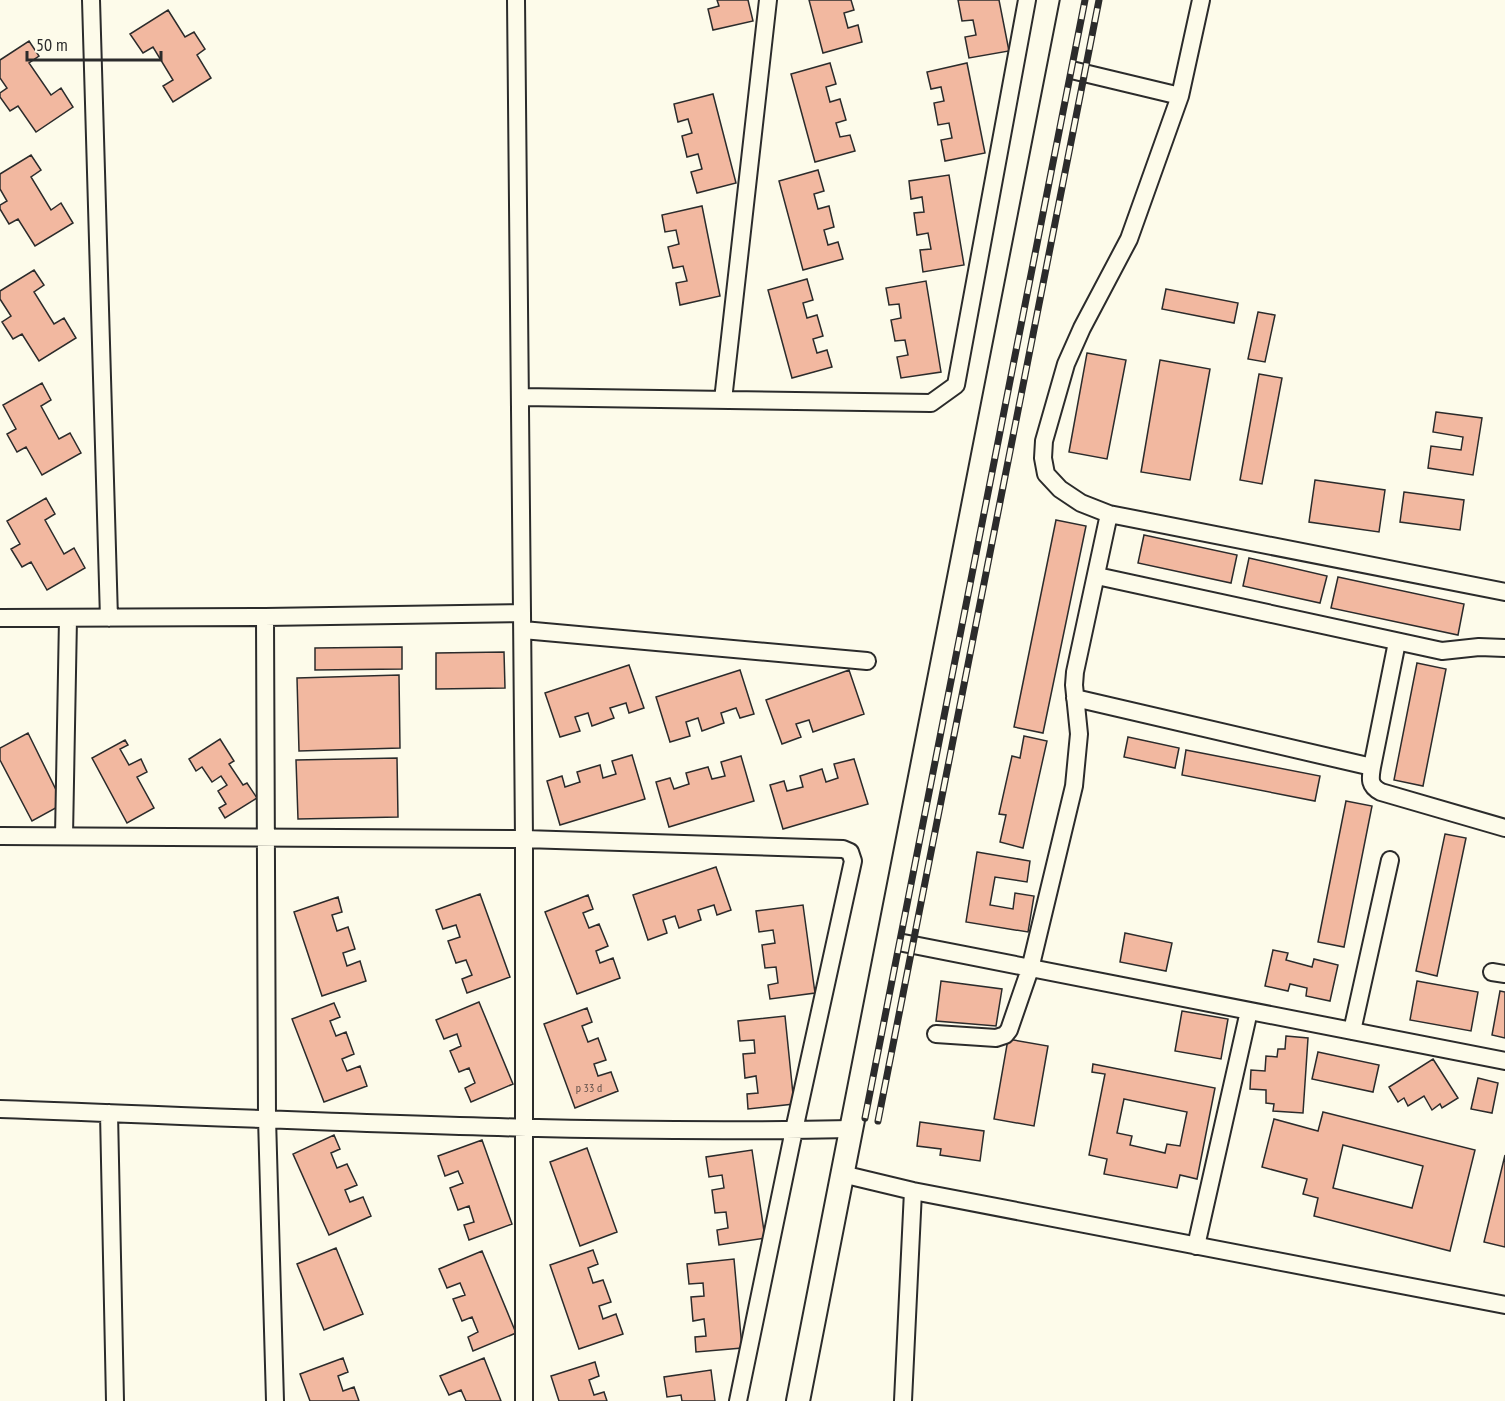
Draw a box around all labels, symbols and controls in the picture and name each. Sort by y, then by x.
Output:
scale bar [27,24,160,62]
text: 50 m [36,33,68,56]
house number: p 33 d [576,1080,602,1095]

